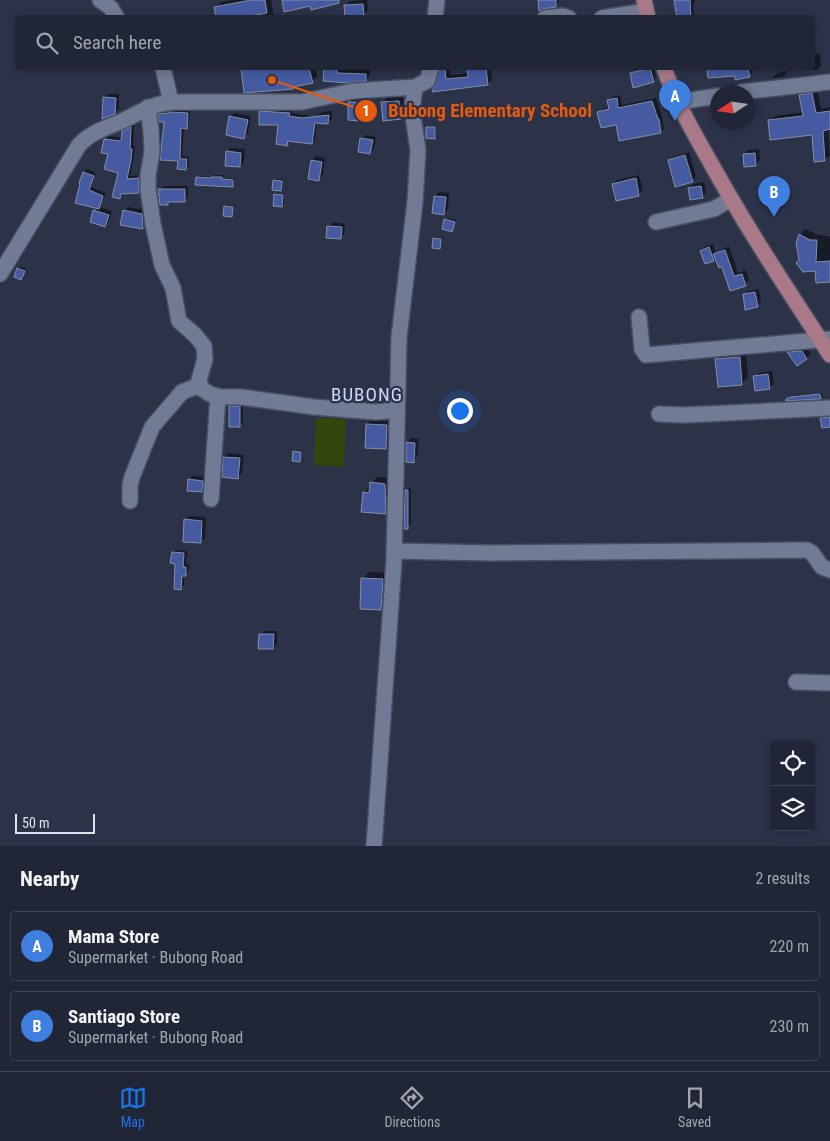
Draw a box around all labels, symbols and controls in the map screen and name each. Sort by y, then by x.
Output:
search box [15,15,815,70]
icon: search [33,29,61,57]
text: Search here [73,31,161,54]
pin: A [659,80,691,121]
north arrow [710,85,755,130]
callout: Bubong Elementary School [353,94,602,128]
text: Bubong Elementary School [388,99,592,122]
text: 1 [362,102,370,120]
pin: B [758,176,790,217]
district label: BUBONG [331,383,403,406]
your location [447,398,473,424]
map controls [770,741,815,831]
button: locate [770,741,815,786]
button: layers [770,786,815,831]
scale bar [15,811,95,834]
text: 50 m [22,815,50,831]
text: Nearby [20,867,79,891]
text: 2 results [755,869,810,888]
text: Mama Store [68,925,159,948]
text: A [32,937,42,956]
text: 220 m [770,937,809,956]
text: Supermarket · Bubong Road [68,948,243,967]
text: Santiago Store [68,1005,180,1028]
text: B [33,1017,41,1036]
text: 230 m [770,1017,809,1036]
text: Supermarket · Bubong Road [68,1028,243,1047]
tab: Map [119,1084,147,1130]
tab: Directions [384,1084,440,1130]
tab: Saved [678,1084,711,1130]

